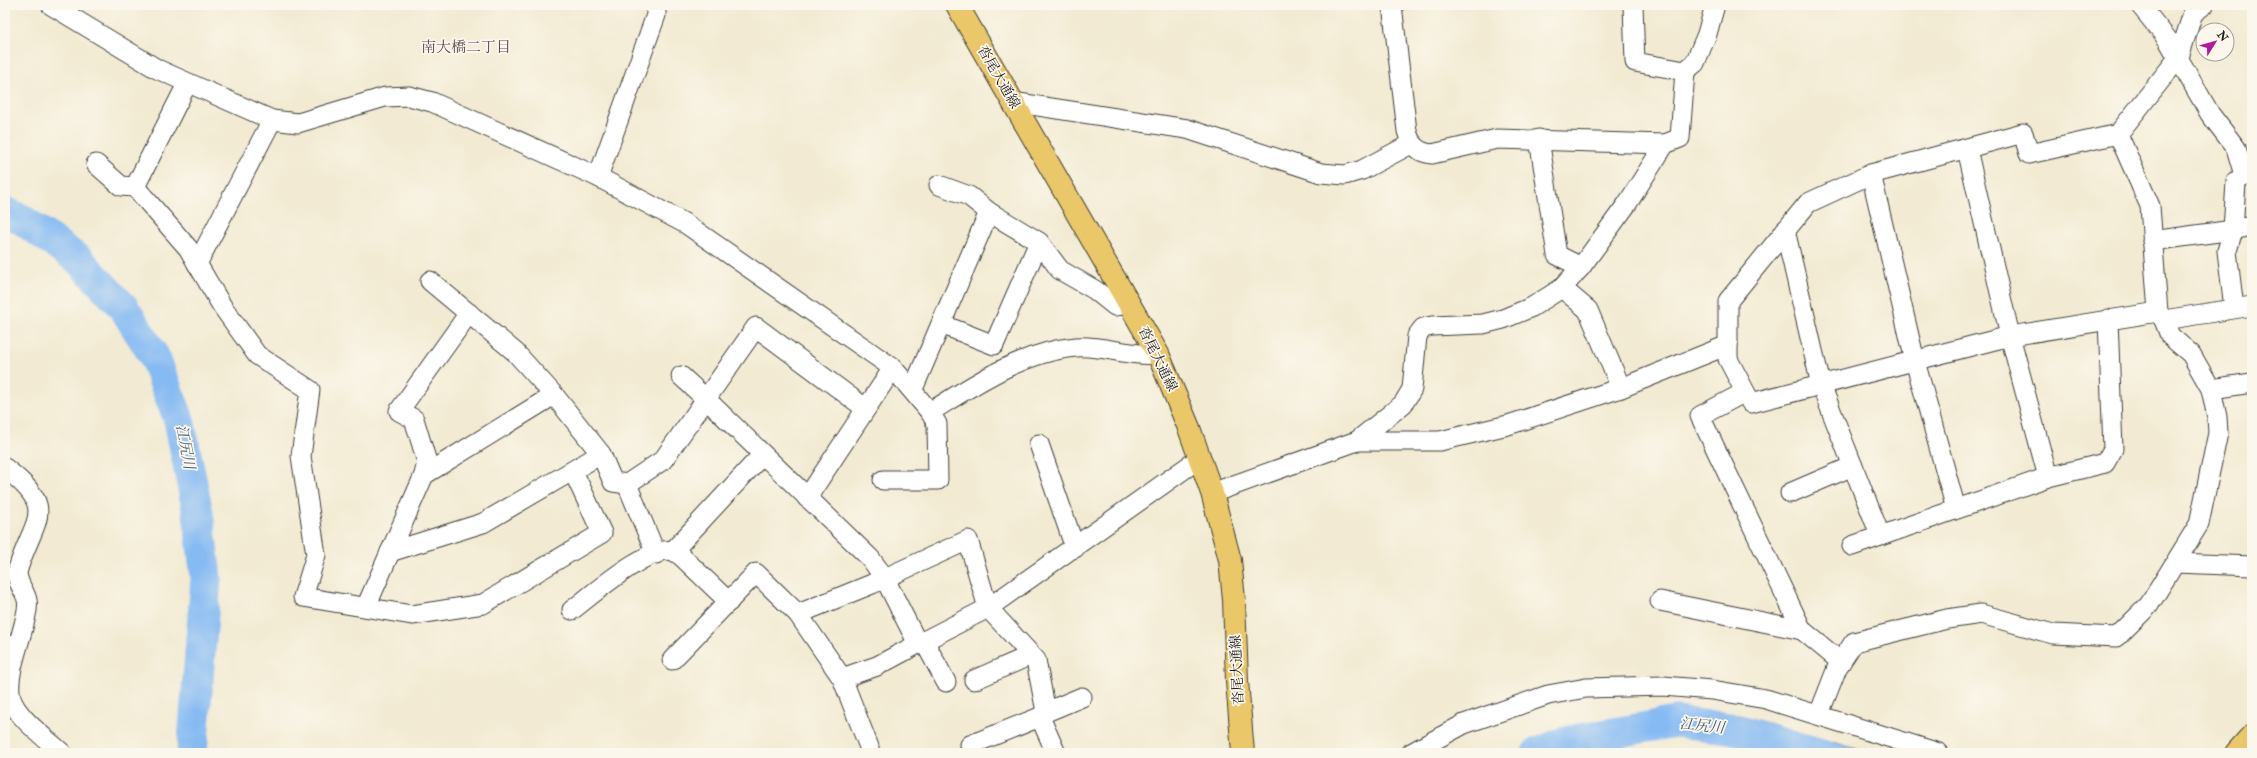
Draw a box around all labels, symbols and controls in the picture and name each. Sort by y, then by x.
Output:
north arrow [2195,22,2235,62]
text: N [2214,28,2231,45]
district label: 南大橋二丁目 [421,38,511,57]
street label: 沓尾大通線 [974,42,1024,112]
street label: 沓尾大通線 [1135,324,1181,394]
water label: 江尻川 [171,423,199,473]
street label: 沓尾大通線 [1227,635,1247,705]
water label: 江尻川 [1679,714,1727,738]

